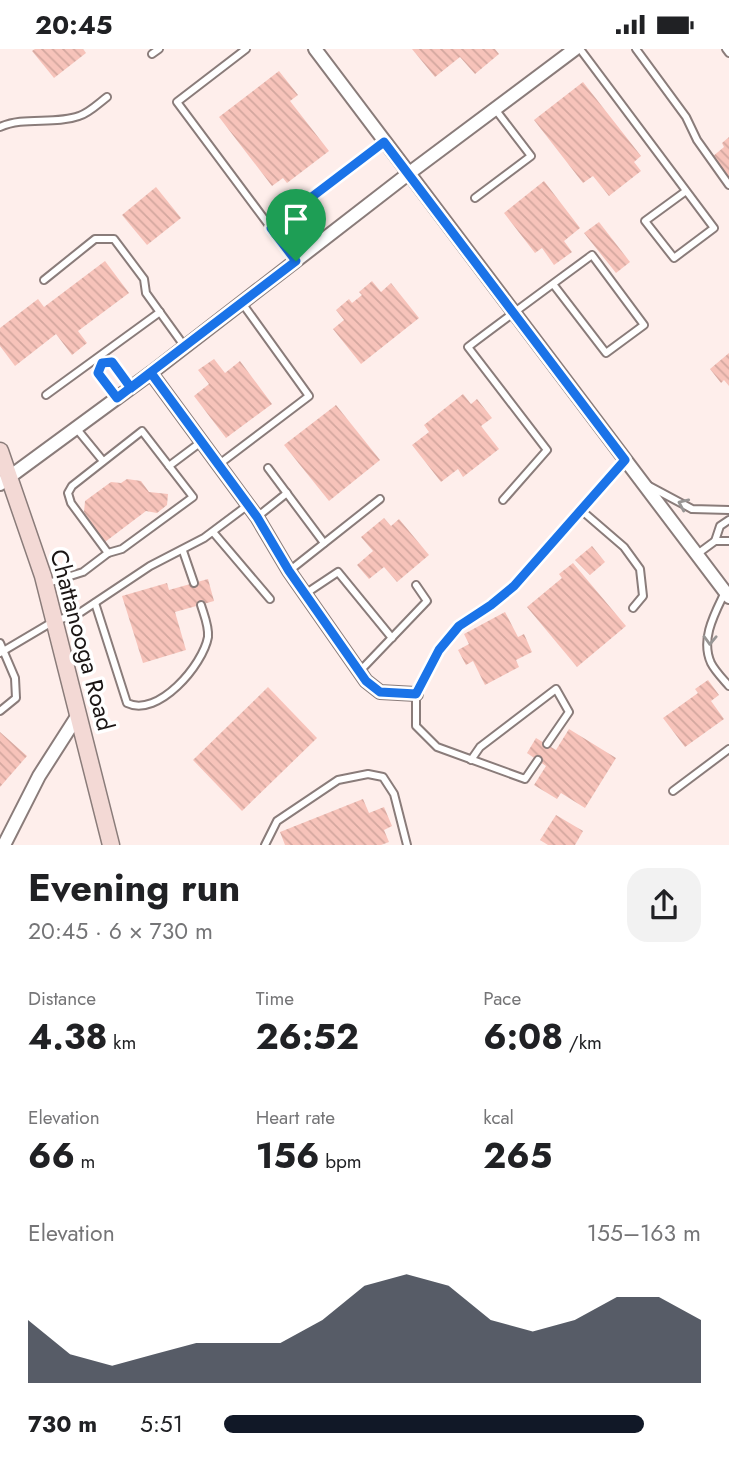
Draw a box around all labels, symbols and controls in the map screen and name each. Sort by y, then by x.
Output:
text: 20:45 [35,6,113,44]
pin [266,189,326,261]
icon: arrive [277,200,315,238]
one-way arrow [678,498,690,512]
street label: Chattanooga Road [41,545,124,735]
one-way arrow [702,635,717,646]
text: Evening run [28,860,240,915]
button: share [627,868,701,942]
text: 20:45 · 6 × 730 m [28,914,213,948]
text: Distance [28,985,96,1012]
text: Time [256,985,294,1012]
text: Pace [483,985,521,1012]
text: 4.38 [28,1012,107,1062]
text: 26:52 [256,1012,359,1062]
text: 6:08 [483,1012,563,1062]
text: km [107,1029,136,1056]
text: /km [563,1029,602,1056]
text: Elevation [28,1104,100,1131]
text: Heart rate [256,1104,335,1131]
text: kcal [483,1104,514,1131]
text: 66 [28,1131,75,1181]
text: 156 [256,1131,319,1181]
text: 265 [483,1131,552,1181]
text: m [75,1148,95,1175]
text: bpm [319,1148,362,1175]
text: Elevation [28,1216,115,1250]
text: 155–163 m [587,1216,701,1250]
text: 730 m [28,1407,97,1441]
text: 5:51 [140,1407,183,1441]

